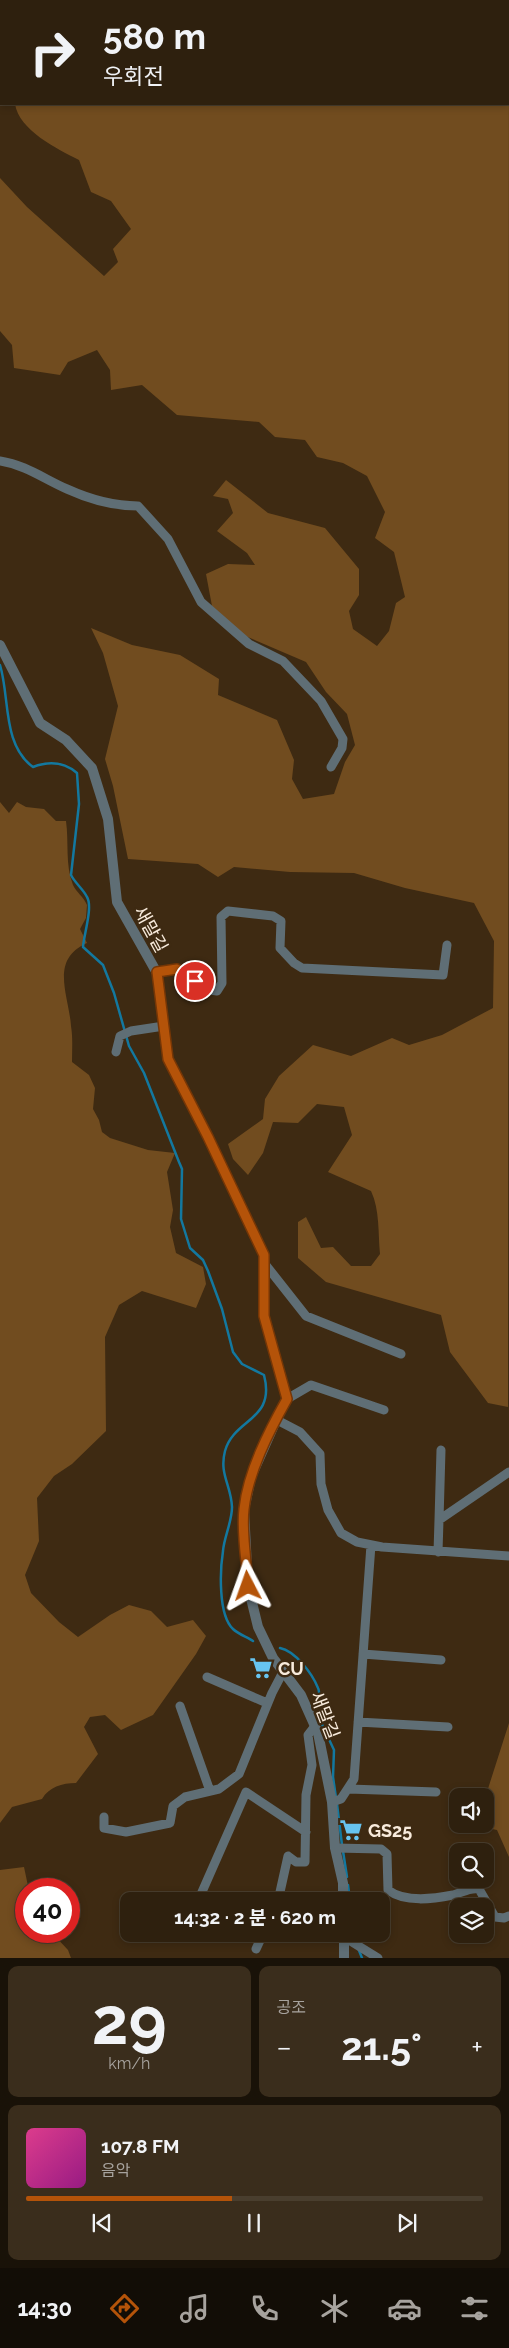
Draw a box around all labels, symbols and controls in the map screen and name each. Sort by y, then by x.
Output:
text: 580 m [103,16,206,57]
icon: right [20,20,85,85]
text: 우회전 [103,63,164,89]
street label: 새말길 [130,902,172,956]
pin [174,960,216,1002]
icon: arrive [181,967,209,995]
position arrow [221,1559,273,1611]
supermarket icon: CU [248,1655,274,1681]
place label: CU [278,1658,304,1679]
street label: 새말길 [306,1688,344,1742]
map controls [449,1788,494,1943]
button: sound [449,1788,494,1833]
supermarket icon: GS25 [338,1817,364,1843]
place label: GS25 [368,1820,412,1841]
button: search [449,1843,494,1888]
speed limit sign: 40 [15,1878,80,1943]
button: layers [449,1898,494,1943]
text: 14:32 · 2 분 · 620 m [174,1906,336,1928]
text: 29 [92,1983,167,2059]
text: 공조 [277,1998,306,2017]
text: 21.5° [341,2024,422,2069]
text: − [277,2031,292,2064]
text: + [471,2031,483,2064]
text: km/h [108,2054,150,2073]
text: 107.8 FM [101,2135,179,2157]
text: 음악 [101,2161,130,2180]
icon: previous [88,2209,116,2237]
icon: pause [240,2209,268,2237]
icon: next [393,2209,421,2237]
icon: directions [107,2291,142,2326]
icon: music [177,2291,212,2326]
icon: phone [247,2291,282,2326]
icon: climate [317,2291,352,2326]
icon: car [387,2291,422,2326]
icon: filters [457,2291,492,2326]
text: 14:30 [17,2295,72,2321]

